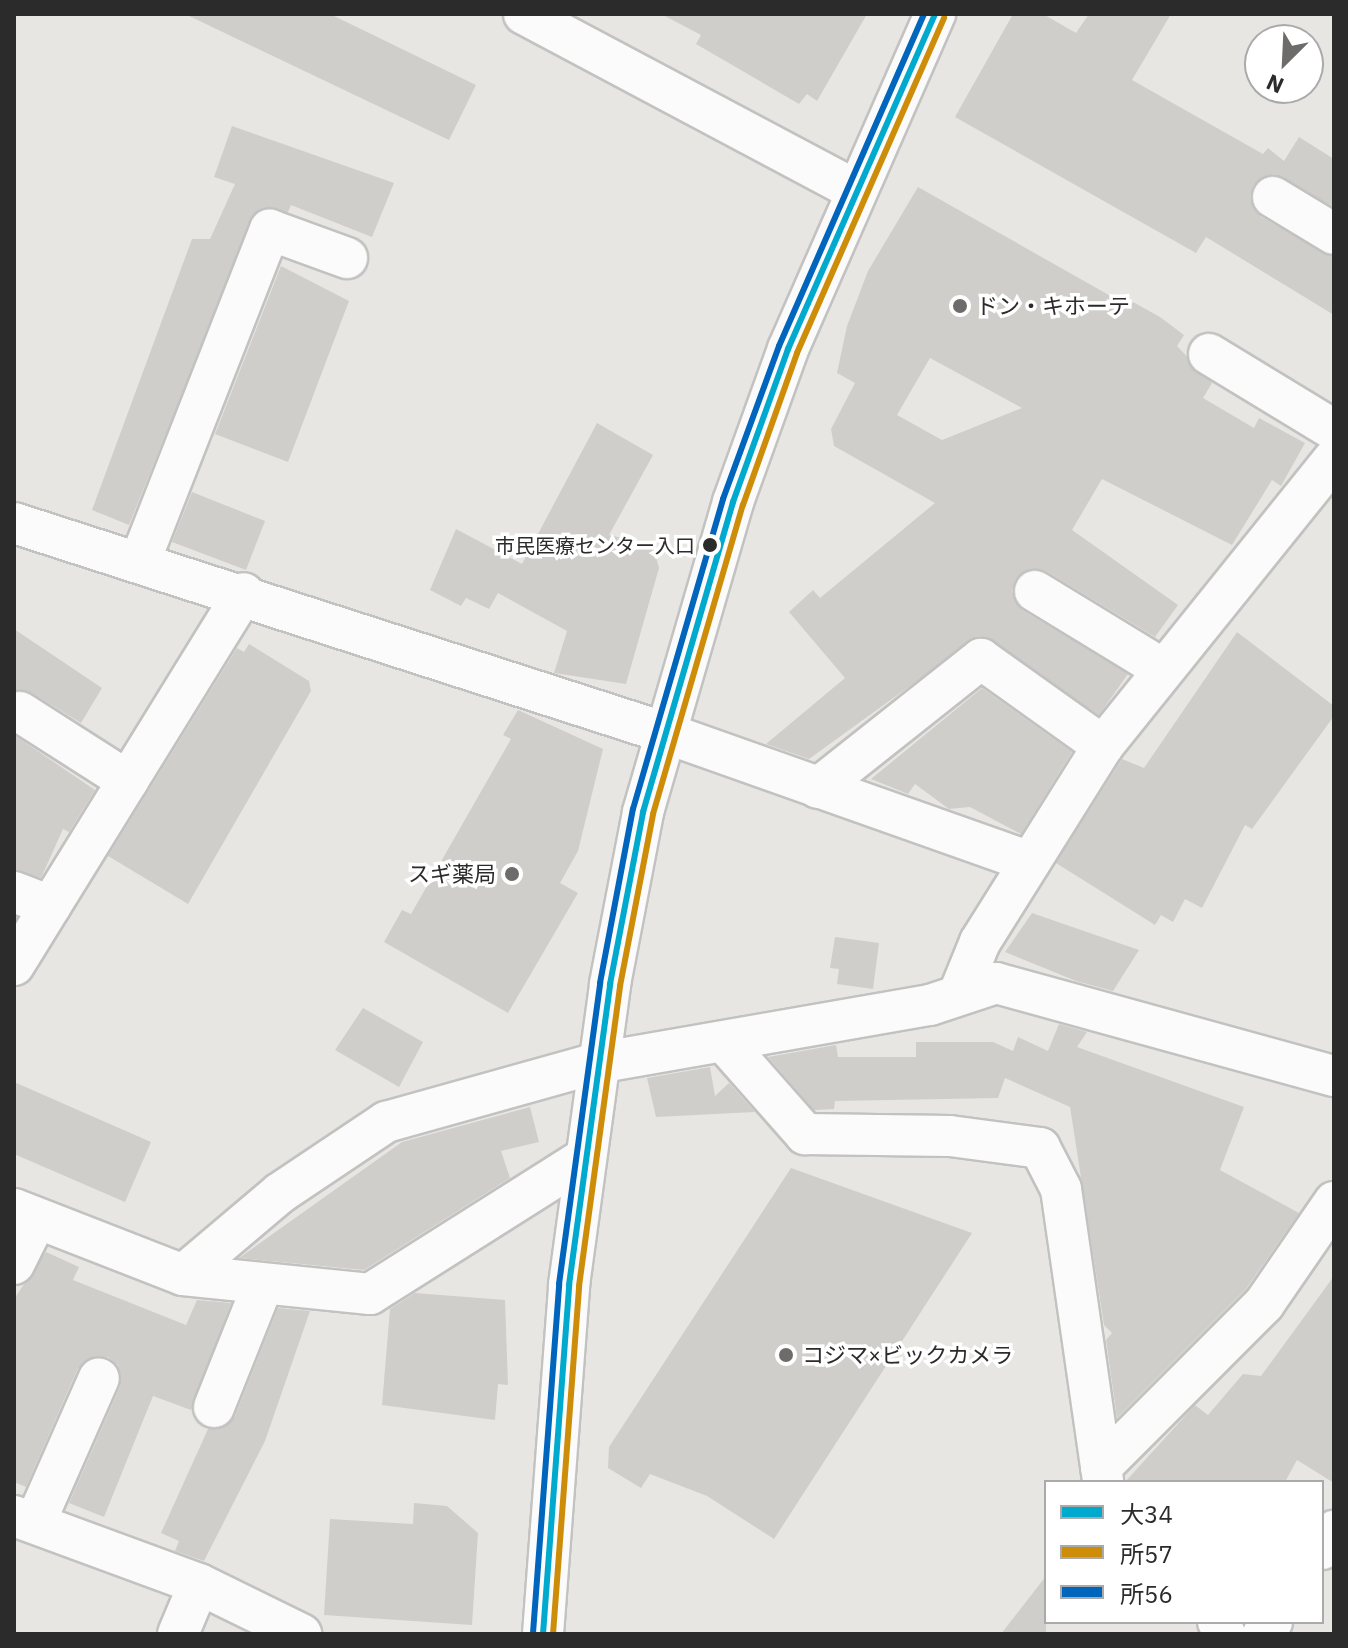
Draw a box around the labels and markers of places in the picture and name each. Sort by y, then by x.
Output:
place label: ドン・キホーテ [976,293,1130,319]
marker: ドン・キホーテ [951,297,969,315]
place label: 市民医療センター入口 [495,533,695,557]
marker: 市民医療センター入口 [702,537,718,553]
place label: スギ薬局 [408,861,496,887]
marker: スギ薬局 [503,865,521,883]
place label: コジマ×ビックカメラ [802,1342,1013,1368]
marker: コジマ×ビックカメラ [777,1346,795,1364]

